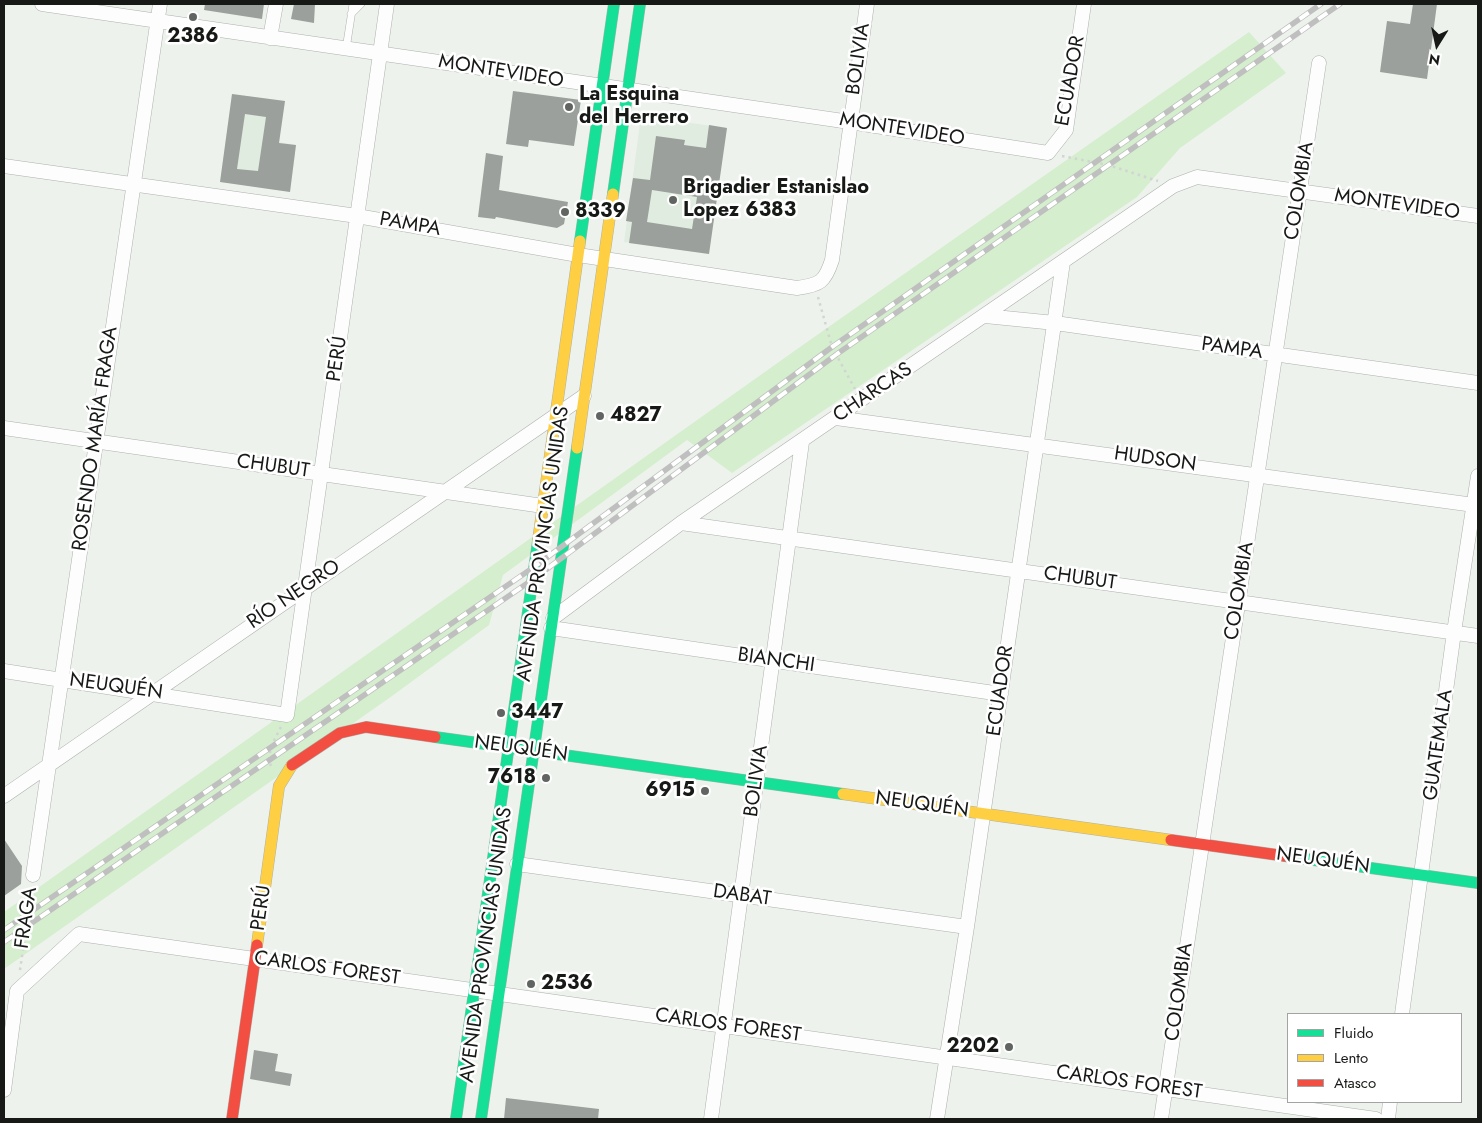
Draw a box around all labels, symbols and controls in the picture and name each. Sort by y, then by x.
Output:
marker: 2386 [187,11,199,23]
north arrow [1412,20,1462,70]
street label: BOLIVIA [842,22,876,96]
place label: 2386 [167,25,219,49]
street label: ECUADOR [1051,34,1091,128]
text: N [1427,49,1442,71]
street label: MONTEVIDEO [437,50,565,94]
place label: La Esquina del Herrero [579,83,689,130]
marker: La Esquina del Herrero [563,101,575,113]
street label: MONTEVIDEO [838,108,966,152]
street label: COLOMBIA [1280,140,1320,242]
place label: Brigadier Estanislao Lopez 6383 [683,176,869,223]
street label: MONTEVIDEO [1333,184,1461,226]
marker: Brigadier Estanislao Lopez 6383 [667,194,679,206]
place label: 8339 [575,200,626,224]
marker: 8339 [559,206,571,218]
street label: PAMPA [378,208,442,242]
street label: ROSENDO MARÍA FRAGA [68,325,124,553]
street label: PAMPA [1200,333,1264,365]
street label: PERÚ [323,335,353,383]
street label: CHARCAS [829,358,917,428]
place label: 4827 [610,404,662,428]
street label: AVENIDA PROVINCIAS UNIDAS [513,405,575,683]
marker: 4827 [594,410,606,422]
street label: HUDSON [1112,442,1198,478]
street label: CHUBUT [235,450,311,484]
street label: COLOMBIA [1220,540,1260,642]
street label: RÍO NEGRO [243,555,345,635]
street label: CHUBUT [1042,562,1118,596]
street label: BIANCHI [736,644,816,678]
street label: ECUADOR [983,644,1019,738]
street label: NEUQUÉN [68,669,164,705]
street label: GUATEMALA [1419,688,1459,802]
place label: 3447 [511,701,563,725]
marker: 3447 [495,707,507,719]
street label: NEUQUÉN [473,731,569,767]
street label: BOLIVIA [740,744,774,818]
place label: 7618 [488,766,536,790]
marker: 7618 [540,772,552,784]
place label: 6915 [645,779,695,803]
marker: 6915 [699,785,711,797]
street label: NEUQUÉN [874,787,970,823]
street label: AVENIDA PROVINCIAS UNIDAS [456,806,518,1084]
street label: NEUQUÉN [1275,843,1371,879]
street label: DABAT [712,880,772,912]
street label: PERÚ [247,884,277,932]
street label: FRAGA [11,886,43,950]
street label: COLOMBIA [1161,941,1199,1043]
street label: CARLOS FOREST [252,947,402,991]
place label: 2536 [541,972,593,996]
marker: 2536 [525,978,537,990]
street label: CARLOS FOREST [653,1004,803,1048]
legend [1287,1013,1462,1103]
text: Fluido [1334,1022,1373,1044]
place label: 2202 [946,1035,999,1059]
marker: 2202 [1003,1041,1015,1053]
text: Lento [1334,1047,1368,1069]
street label: CARLOS FOREST [1054,1061,1204,1105]
text: Atasco [1334,1072,1376,1094]

